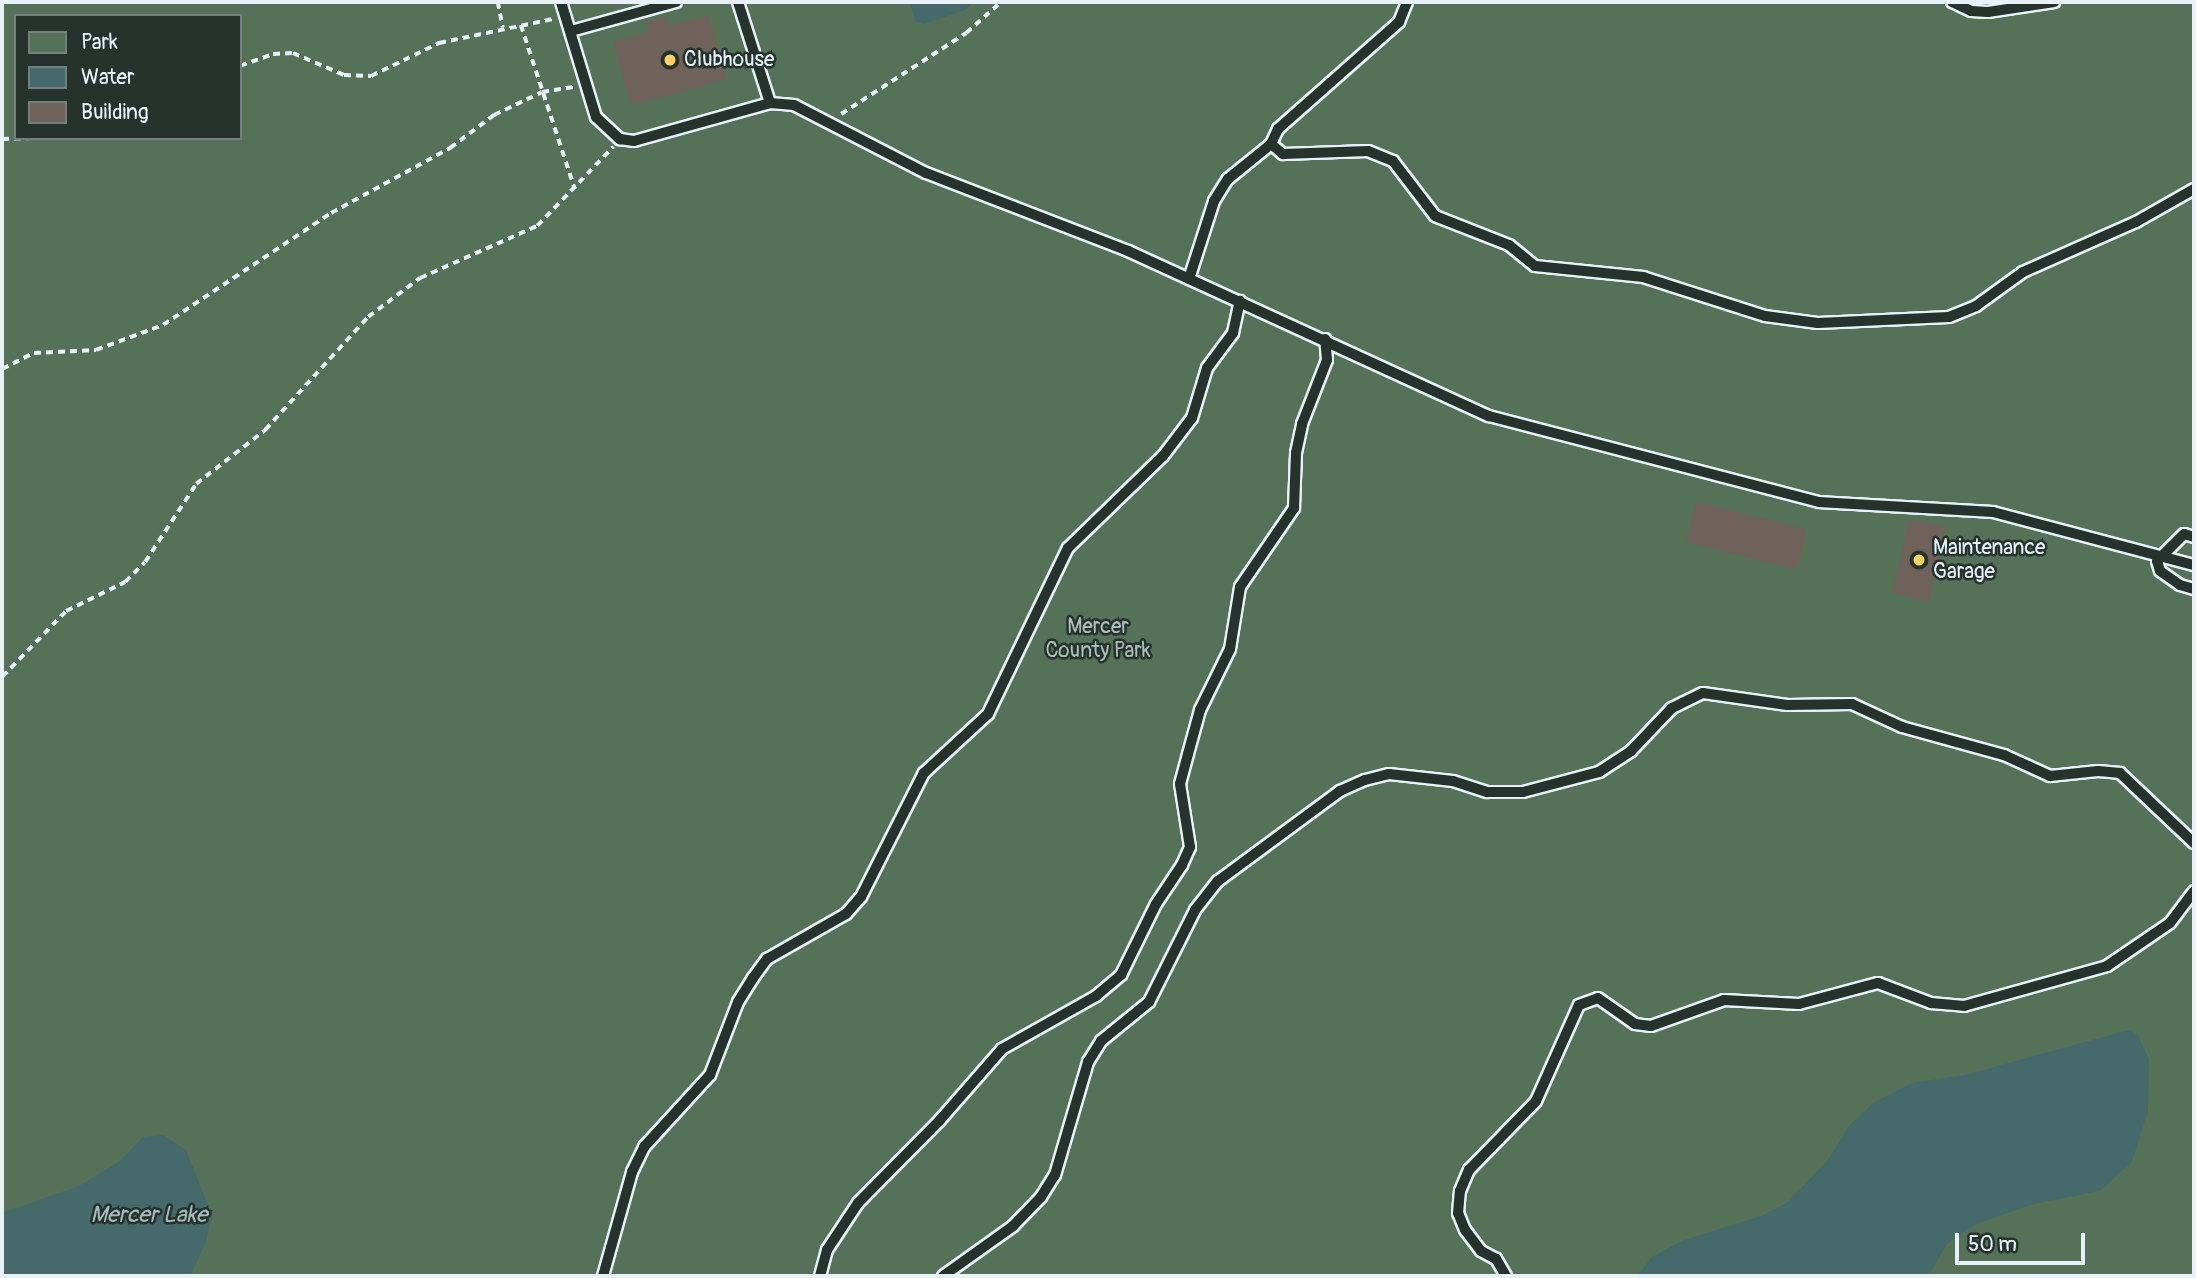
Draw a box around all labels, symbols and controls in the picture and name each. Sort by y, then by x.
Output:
legend [14,14,242,140]
text: Park [81,29,118,56]
place label: Clubhouse [684,47,774,73]
marker: Clubhouse [662,52,678,68]
text: Water [81,64,134,91]
text: Building [81,99,148,126]
place label: Maintenance Garage [1933,535,2045,585]
marker: Maintenance Garage [1911,552,1927,568]
park label: Mercer County Park [1045,614,1151,664]
water label: Mercer Lake [91,1201,207,1229]
scale bar [1958,1218,2088,1262]
text: 50 m [1968,1231,2017,1258]

